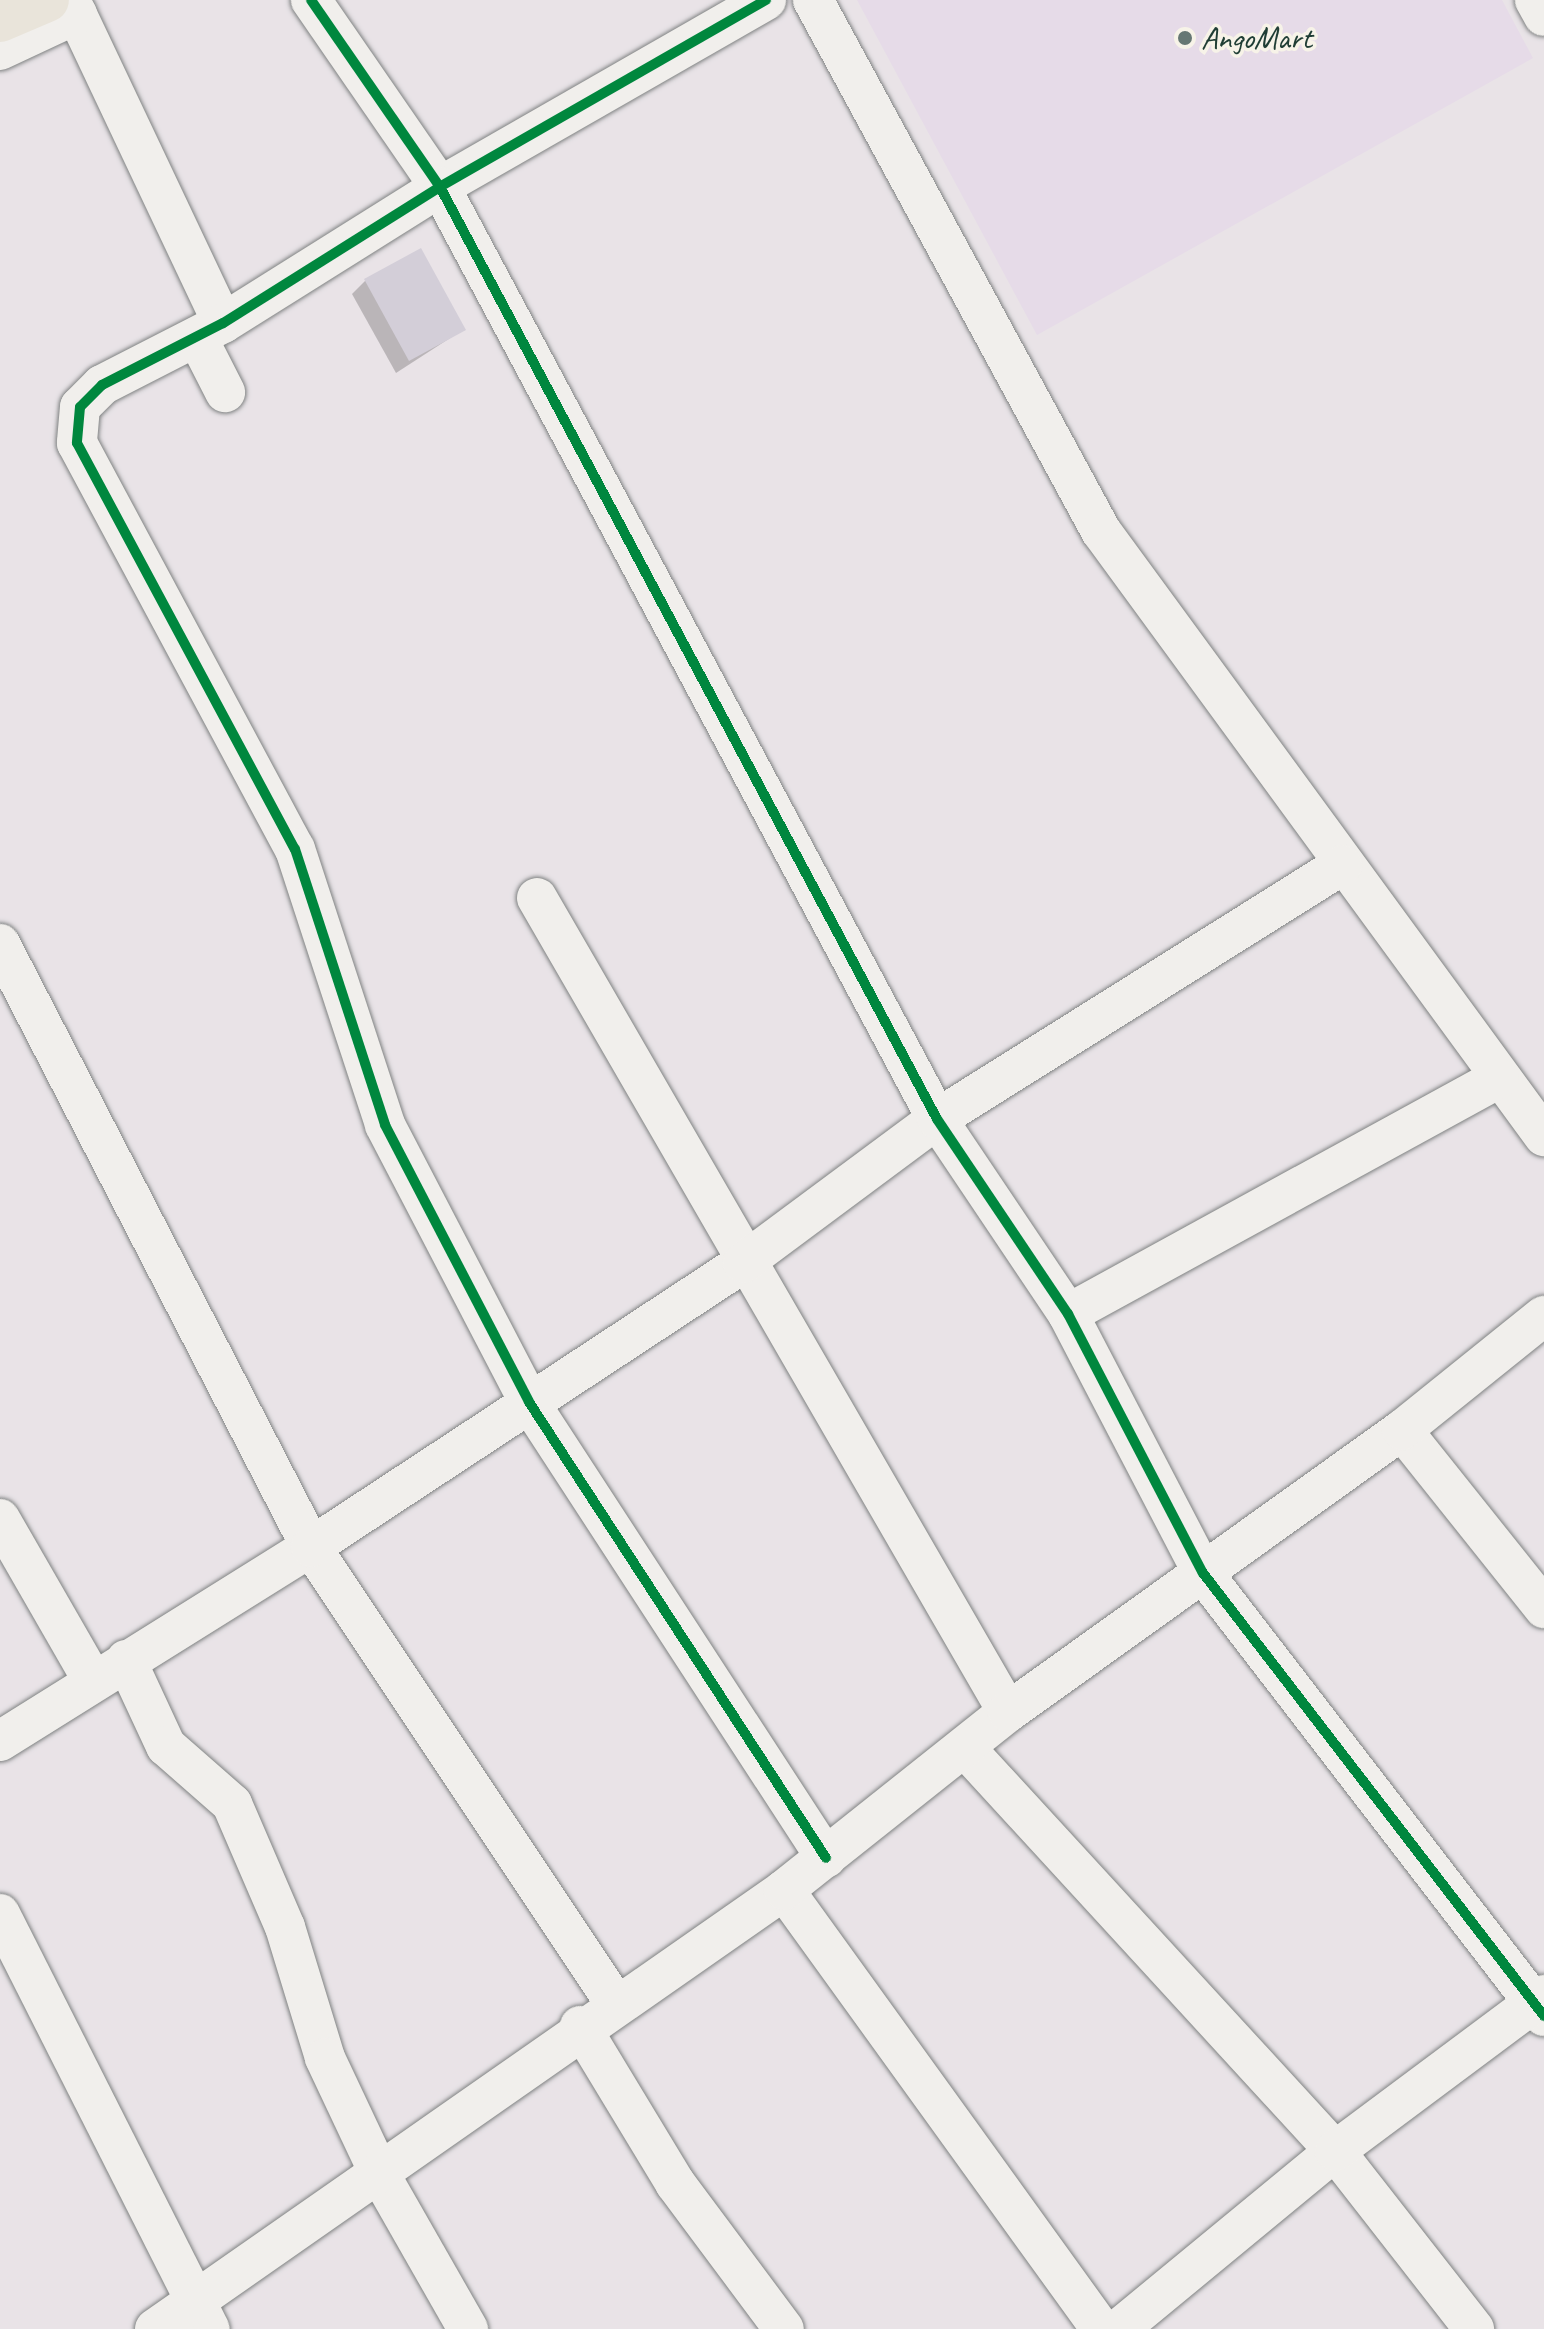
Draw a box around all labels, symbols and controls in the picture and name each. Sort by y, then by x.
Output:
place label: AngoMart [1201,19,1312,57]
marker: AngoMart [1176,29,1194,47]

